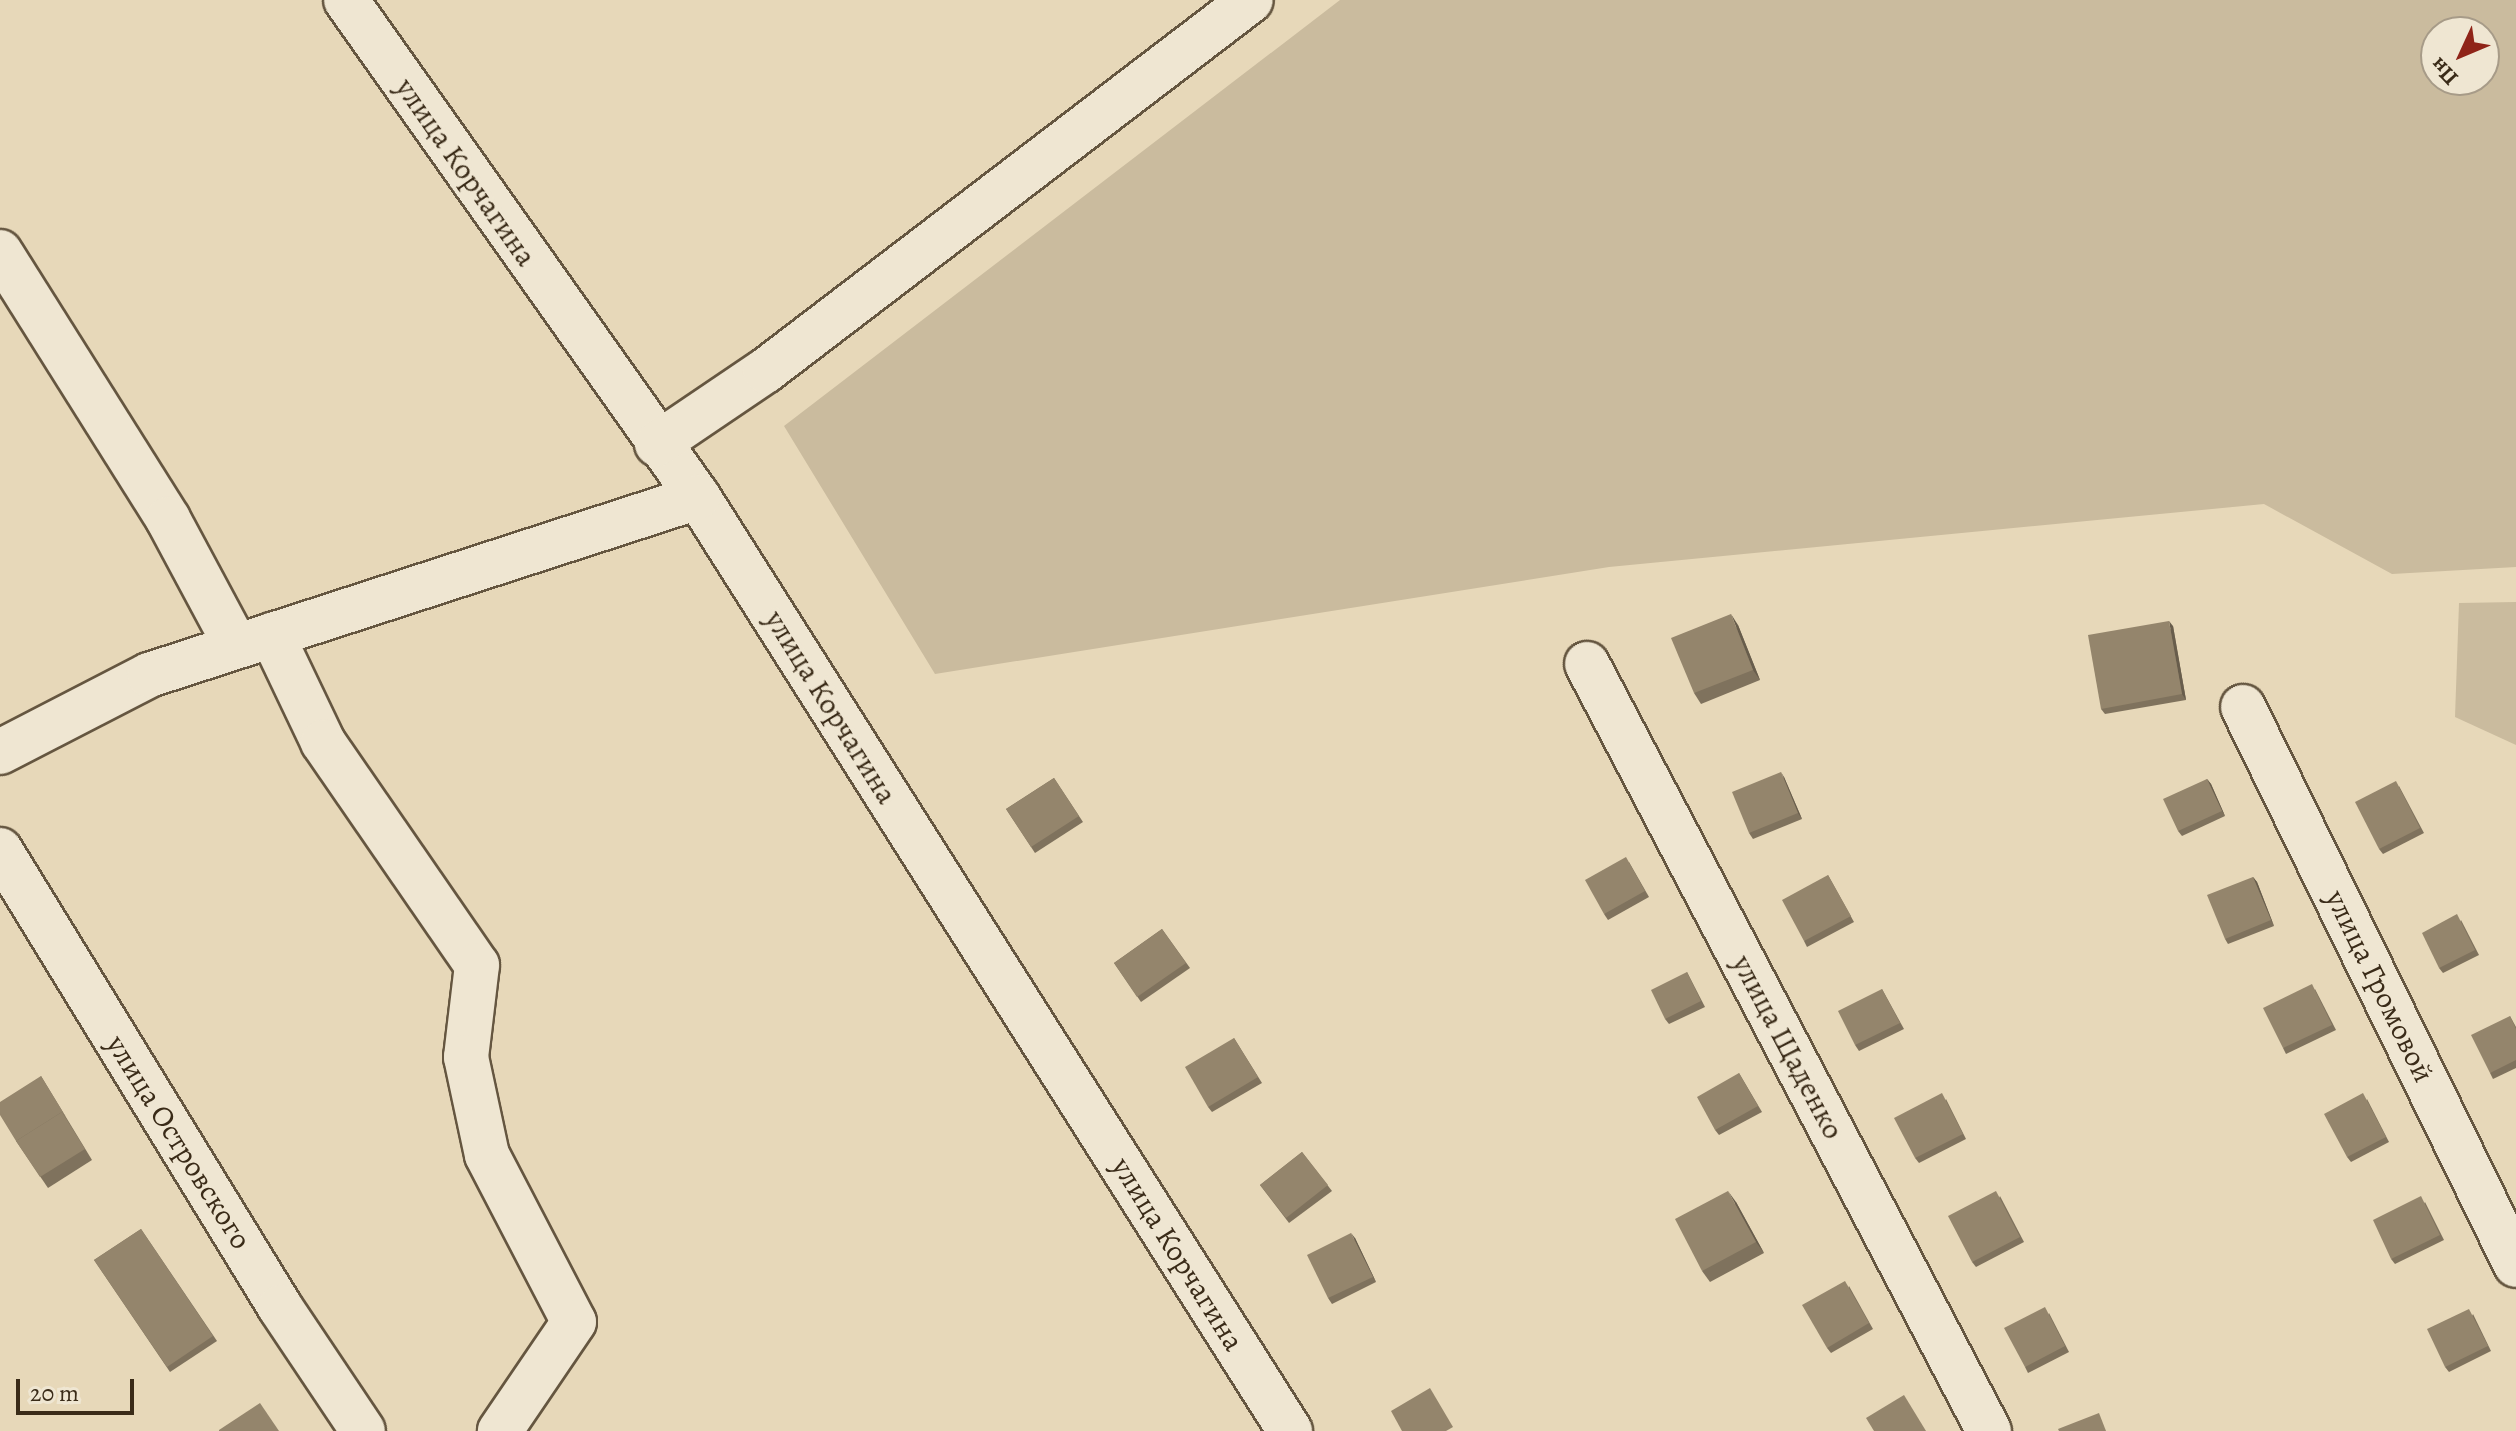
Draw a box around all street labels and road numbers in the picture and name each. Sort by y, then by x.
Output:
street label: улица Корчагина [388,71,544,273]
street label: улица Корчагина [757,604,905,810]
street label: улица Громовой [2318,884,2442,1088]
street label: улица Щаденко [1724,949,1852,1145]
street label: улица Островского [99,1028,259,1256]
street label: улица Корчагина [1104,1151,1252,1357]

